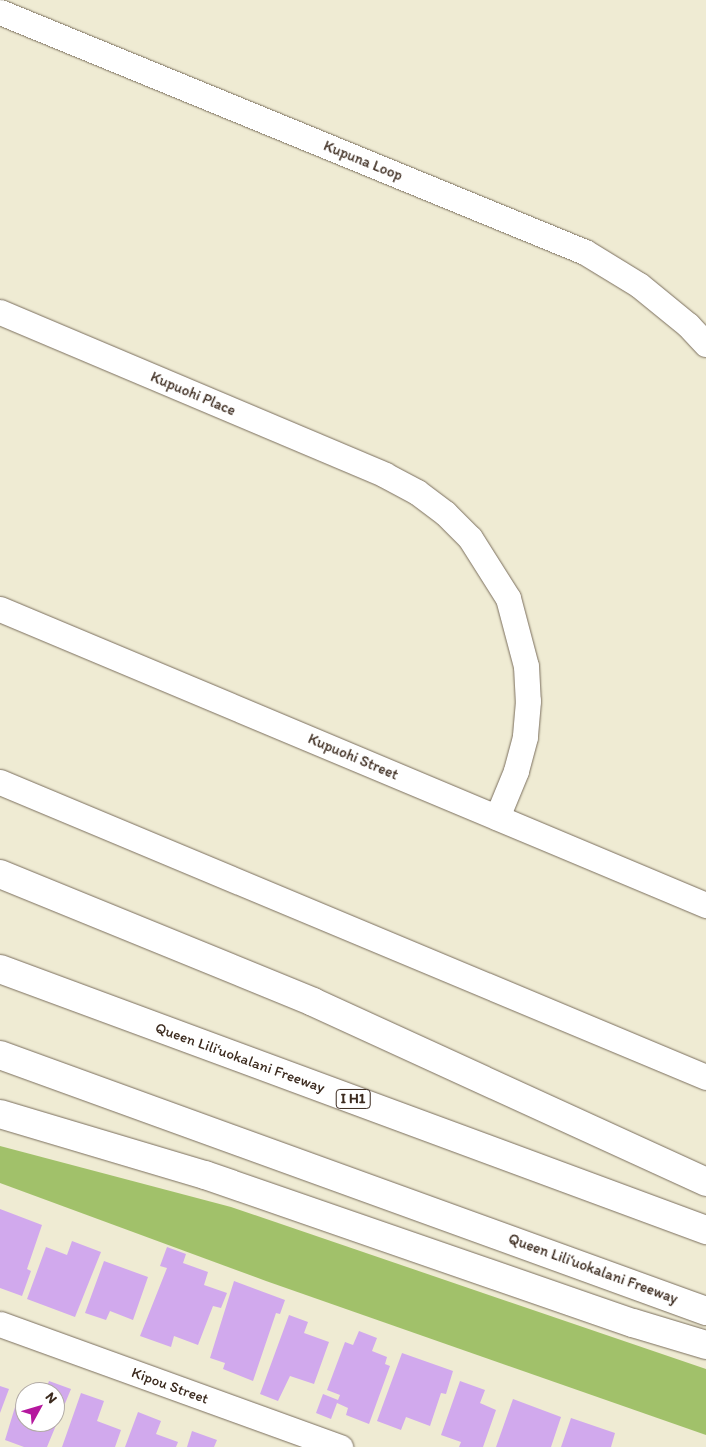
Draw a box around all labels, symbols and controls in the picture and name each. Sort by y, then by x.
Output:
street label: Kupuna Loop [321,137,405,185]
street label: Kupuohi Place [148,368,238,420]
street label: Kupuohi Street [305,730,401,784]
street label: Queen Liliʻuokalani Freeway [153,1019,327,1097]
road number: I H1 [336,1088,370,1110]
street label: Queen Liliʻuokalani Freeway [506,1230,680,1308]
street label: Kipou Street [129,1364,211,1408]
north arrow [15,1382,65,1432]
text: N [42,1389,61,1407]

